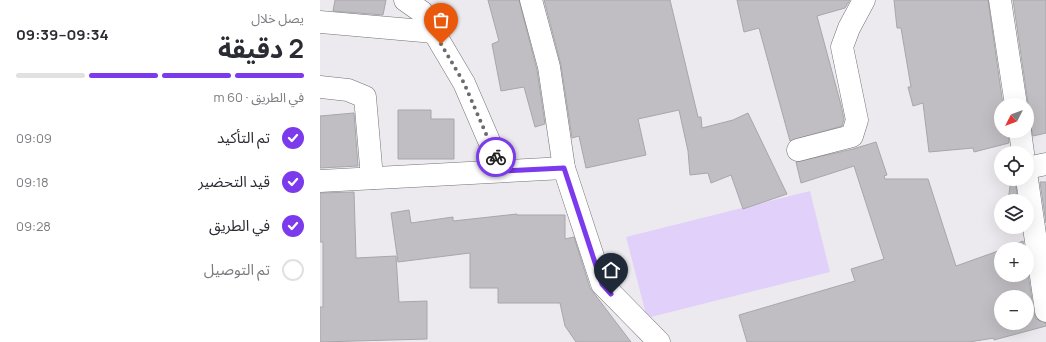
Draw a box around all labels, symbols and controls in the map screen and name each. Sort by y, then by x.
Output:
pin [424,3,458,44]
text: يصل خلال [251,9,304,27]
icon: bag [430,9,452,31]
text: 09:34–09:39 [16,24,109,45]
text: 2 دقيقة [218,30,304,66]
text: في الطريق · 60 m [213,88,304,106]
north arrow [994,98,1034,138]
map controls [994,98,1034,330]
text: تم التأكيد [217,127,270,148]
icon: check [282,127,304,149]
text: 09:09 [16,129,52,147]
courier [476,137,516,177]
icon: bike [485,146,507,168]
button: locate [994,146,1034,186]
text: قيد التحضير [198,171,270,192]
icon: check [282,171,304,193]
text: 09:18 [16,173,49,191]
button: layers [994,194,1034,234]
text: في الطريق [209,215,270,236]
icon: check [282,215,304,237]
text: 09:28 [16,217,51,235]
button: + [994,242,1034,282]
pin [594,253,628,294]
text: تم التوصيل [204,259,270,280]
icon: home [600,259,622,281]
button: − [994,290,1034,330]

